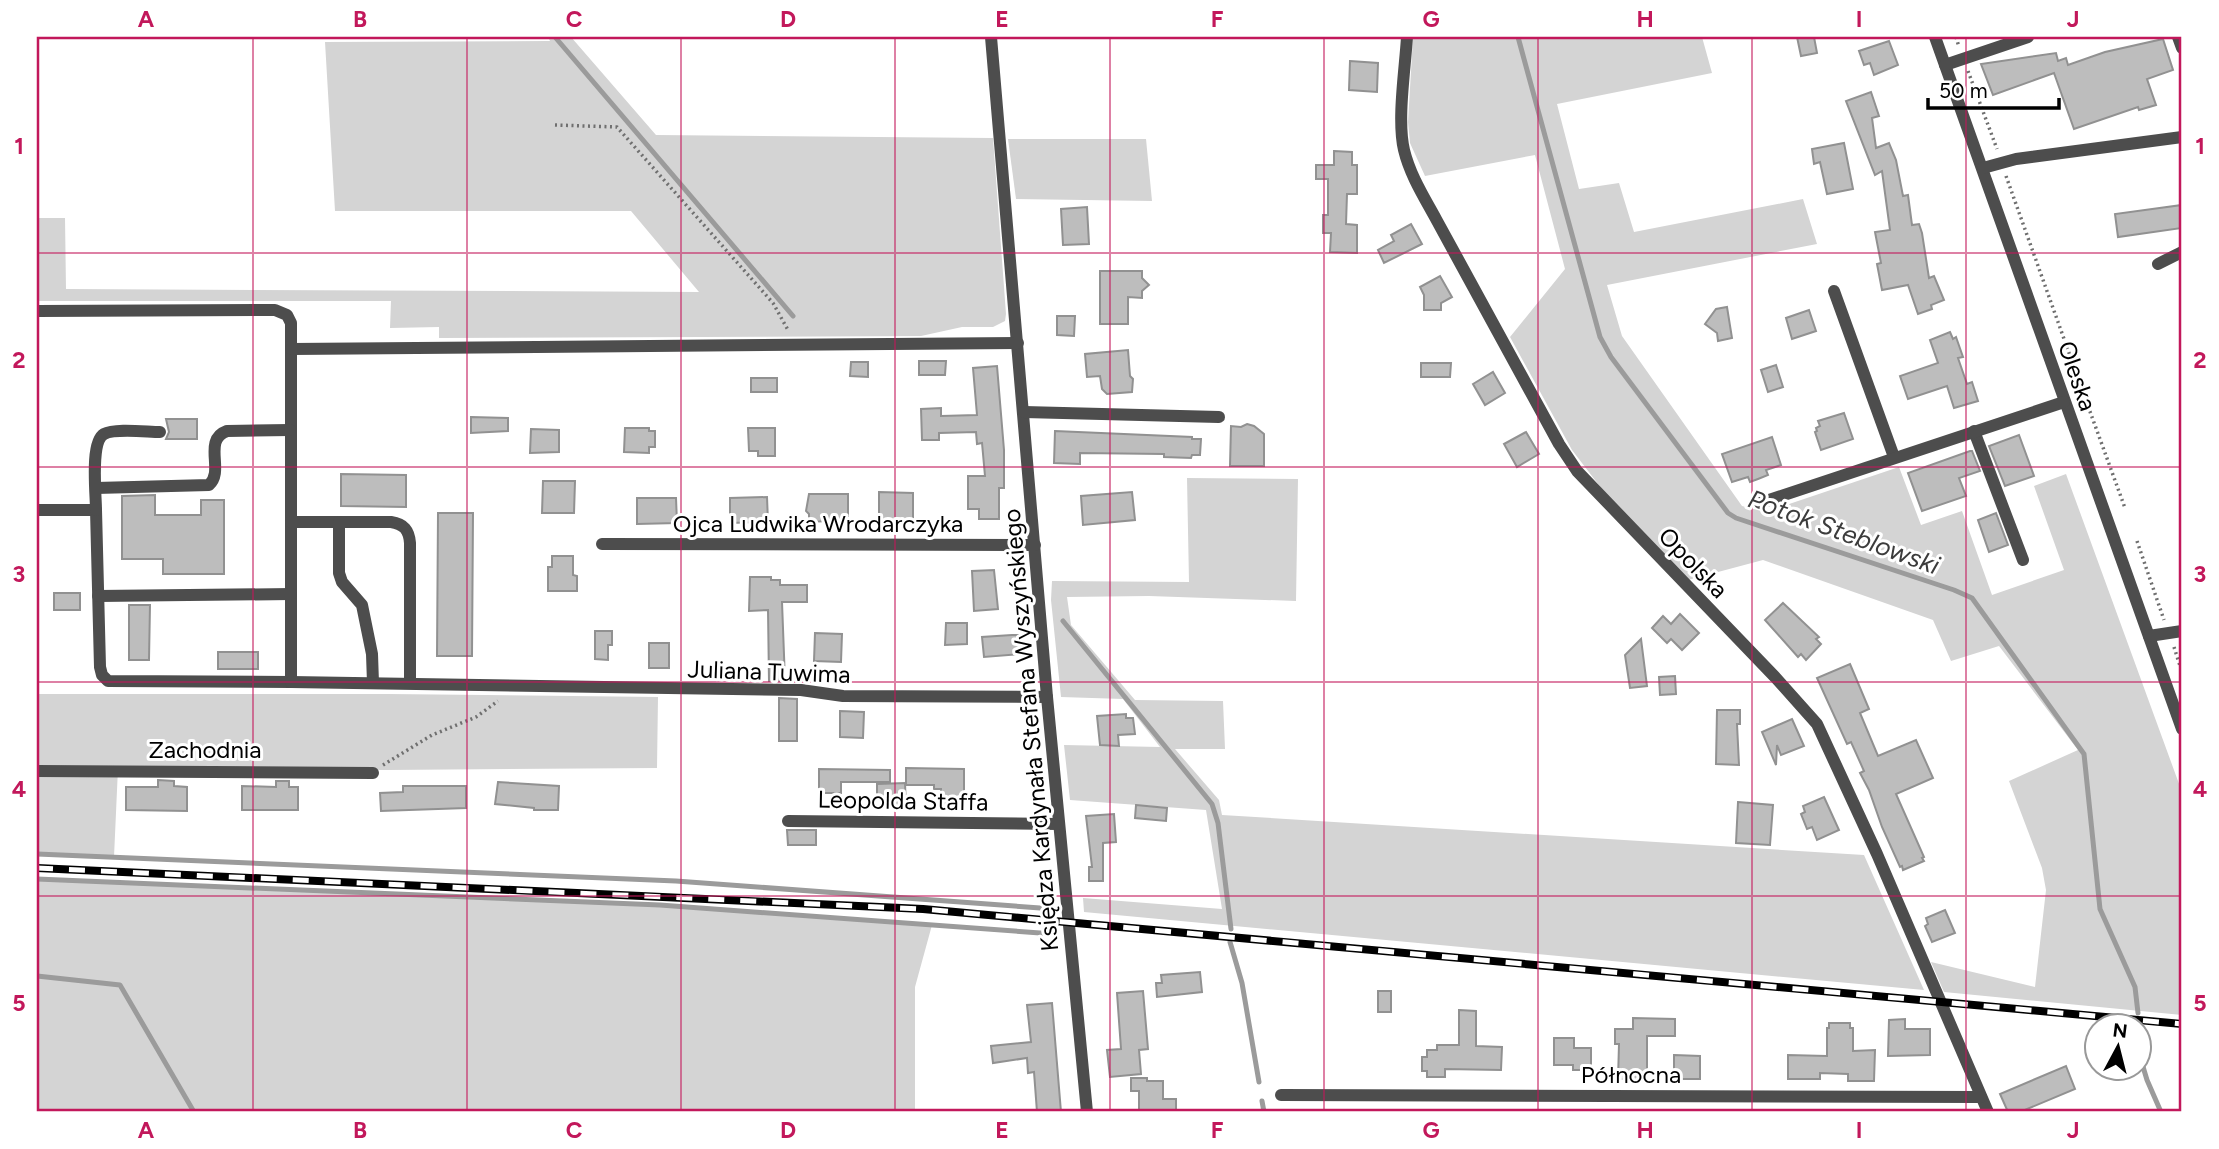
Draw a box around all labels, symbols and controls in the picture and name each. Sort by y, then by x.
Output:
text: A [138,5,155,33]
text: B [353,5,367,33]
text: C [566,5,583,33]
text: D [780,5,796,33]
text: E [995,5,1009,33]
text: F [1211,5,1224,33]
text: G [1422,5,1440,33]
text: H [1636,5,1654,33]
text: I [1856,5,1862,33]
text: J [2067,5,2079,33]
scale bar [1928,66,2060,110]
text: 50 m [1939,78,1988,103]
text: 1 [14,132,24,160]
text: 1 [2195,132,2205,160]
street label: Oleska [2052,337,2103,415]
text: 2 [12,346,26,374]
text: 2 [2193,346,2207,374]
water label: Potok Steblowski [1744,483,1945,582]
street label: Księdza Kardynała Stefana Wyszyńskiego [997,508,1064,953]
street label: Ojca Ludwika Wrodarczyka [673,509,963,538]
street label: Opolska [1653,521,1734,604]
text: 3 [13,560,25,588]
text: 3 [2194,560,2206,588]
street label: Juliana Tuwima [687,654,851,689]
street label: Zachodnia [148,735,262,764]
text: 4 [12,775,26,803]
text: 4 [2193,775,2207,803]
street label: Leopolda Staffa [817,785,989,816]
text: 5 [12,989,26,1017]
text: 5 [2193,989,2207,1017]
north arrow [2082,1012,2152,1082]
text: N [2111,1018,2129,1043]
street label: Północna [1581,1060,1681,1089]
text: A [138,1116,155,1144]
text: B [353,1116,367,1144]
text: C [566,1116,583,1144]
text: D [780,1116,796,1144]
text: E [995,1116,1009,1144]
text: F [1211,1116,1224,1144]
text: G [1422,1116,1440,1144]
text: H [1636,1116,1654,1144]
text: I [1856,1116,1862,1144]
text: J [2067,1116,2079,1144]

